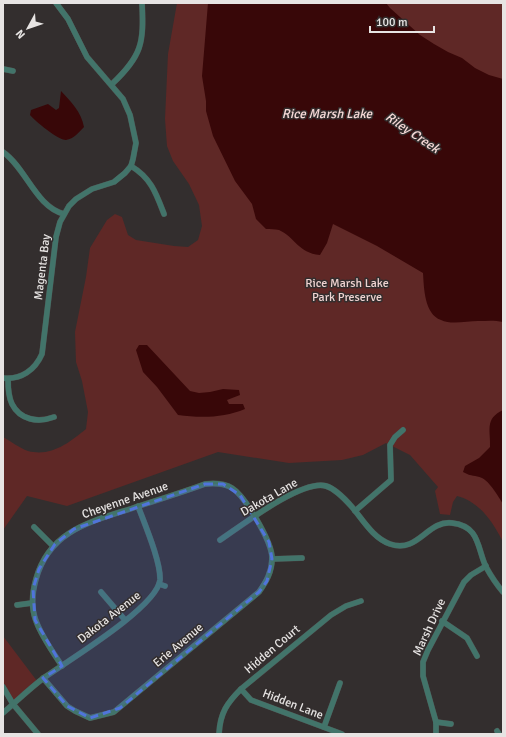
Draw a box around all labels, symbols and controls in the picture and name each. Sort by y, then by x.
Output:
north arrow [8,8,48,48]
scale bar [370,8,434,34]
text: 100 m [376,15,408,30]
text: N [13,27,28,41]
water label: Rice Marsh Lake [282,106,374,122]
water label: Riley Creek [382,109,444,158]
street label: Magenta Bay [31,233,54,301]
park label: Rice Marsh Lake Park Preserve [305,276,389,305]
street label: Dakota Lane [238,475,300,520]
street label: Cheyenne Avenue [80,479,170,522]
street label: Dakota Avenue [75,588,144,647]
street label: Marsh Drive [410,596,449,658]
street label: Erie Avenue [150,620,206,671]
street label: Hidden Court [241,622,303,677]
street label: Hidden Lane [260,686,325,723]

